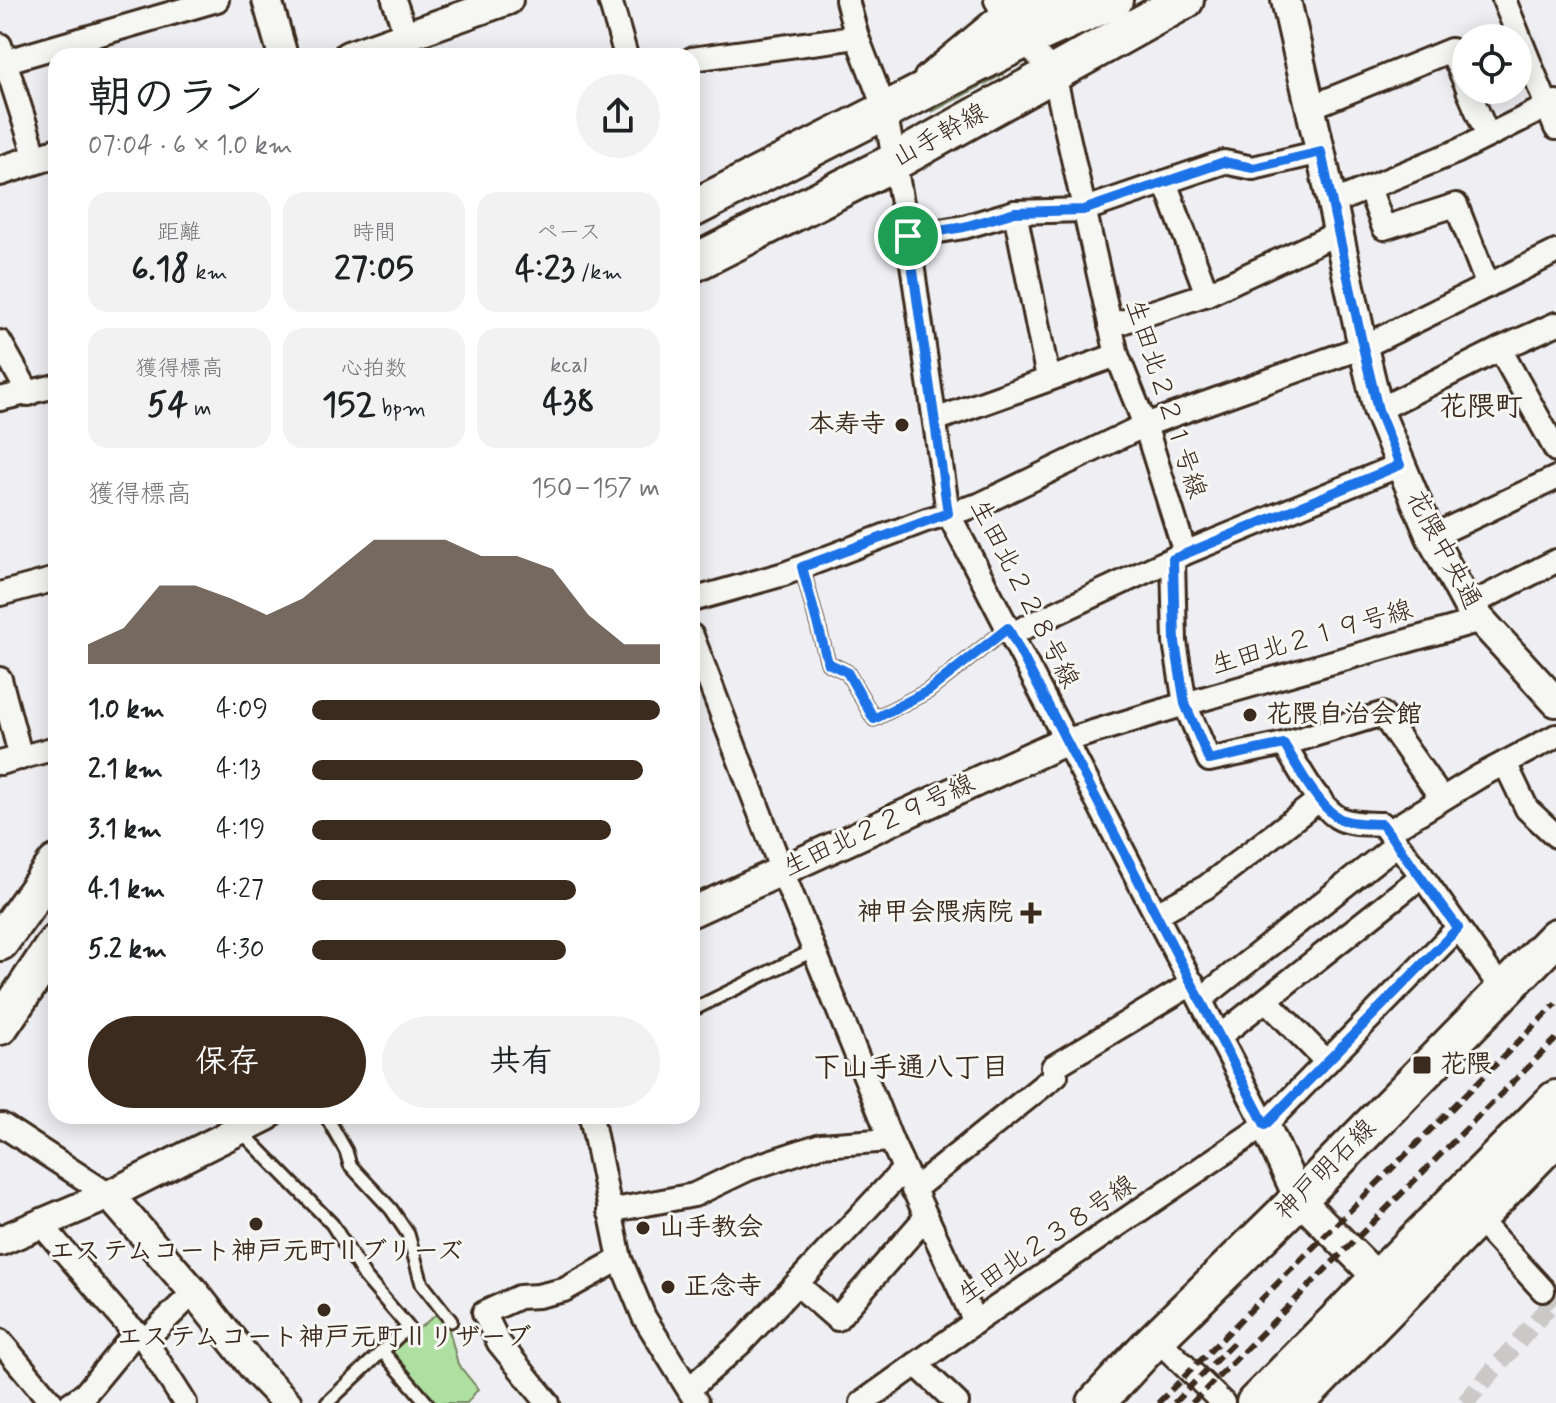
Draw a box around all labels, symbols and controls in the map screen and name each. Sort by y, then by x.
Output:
map controls [1452,24,1532,104]
button: locate [1452,24,1532,104]
text: 朝のラン [88,70,264,128]
button: share [576,74,660,158]
street label: 山手幹線 [886,96,994,176]
text: 07:04 · 6 × 1.0 km [88,129,293,163]
pin [874,202,942,270]
icon: arrive [886,214,930,258]
text: 距離 [157,219,201,247]
text: 時間 [352,219,396,247]
text: ペース [536,219,601,247]
text: 6.18 [131,247,189,292]
text: 27:05 [334,247,414,292]
text: 4:23 [515,247,575,292]
text: km [189,259,228,287]
text: /km [575,259,622,287]
street label: 生田北２２１号線 [1117,295,1213,503]
text: kcal [550,352,587,380]
text: 獲得標高 [135,355,223,383]
text: 心拍数 [341,355,407,383]
text: 438 [542,380,595,425]
text: 54 [147,383,188,428]
text: 152 [322,383,376,428]
district label: 花隈町 [1439,389,1523,426]
text: m [188,395,212,423]
text: bpm [376,395,426,423]
place label: 本寿寺 [808,408,886,442]
marker: 本寿寺 [893,416,911,434]
text: 150–157 m [531,472,660,506]
text: 獲得標高 [88,478,192,512]
street label: 花隈中央通 [1397,485,1489,615]
street label: 生田北２２８号線 [962,494,1086,694]
street label: 生田北２１９号線 [1207,593,1417,683]
text: 1.0 km [88,693,165,727]
text: 4:09 [216,693,268,727]
place label: 花隈自治会館 [1266,698,1422,732]
marker: 花隈自治会館 [1241,706,1259,724]
text: 2.1 km [88,753,163,787]
text: 4:13 [216,753,261,787]
street label: 生田北２２９号線 [778,767,980,885]
text: 3.1 km [88,813,162,847]
text: 4:19 [216,813,265,847]
text: 4.1 km [88,873,165,907]
text: 4:27 [216,873,264,907]
place label: 神甲会隈病院 [857,896,1013,930]
marker: 神甲会隈病院 [1020,902,1042,924]
text: 5.2 km [88,933,167,967]
text: 4:30 [216,933,265,967]
button: 保存 [88,1016,366,1108]
button: 共有 [382,1016,660,1108]
place label: 花隈 [1440,1048,1492,1082]
district label: 下山手通八丁目 [813,1050,1009,1087]
marker: 花隈 [1411,1054,1433,1076]
street label: 神戸明石線 [1268,1112,1384,1228]
street label: 生田北２３８号線 [951,1168,1143,1312]
place label: 山手教会 [659,1211,763,1245]
marker: エステムコート神戸元町Ⅱブリーズ [247,1215,265,1233]
marker: 山手教会 [634,1219,652,1237]
place label: エステムコート神戸元町Ⅱブリーズ [49,1235,463,1269]
place label: 正念寺 [684,1270,762,1304]
marker: 正念寺 [659,1278,677,1296]
marker: エステムコート神戸元町Ⅱリザーブ [315,1301,333,1319]
place label: エステムコート神戸元町Ⅱリザーブ [117,1321,531,1355]

